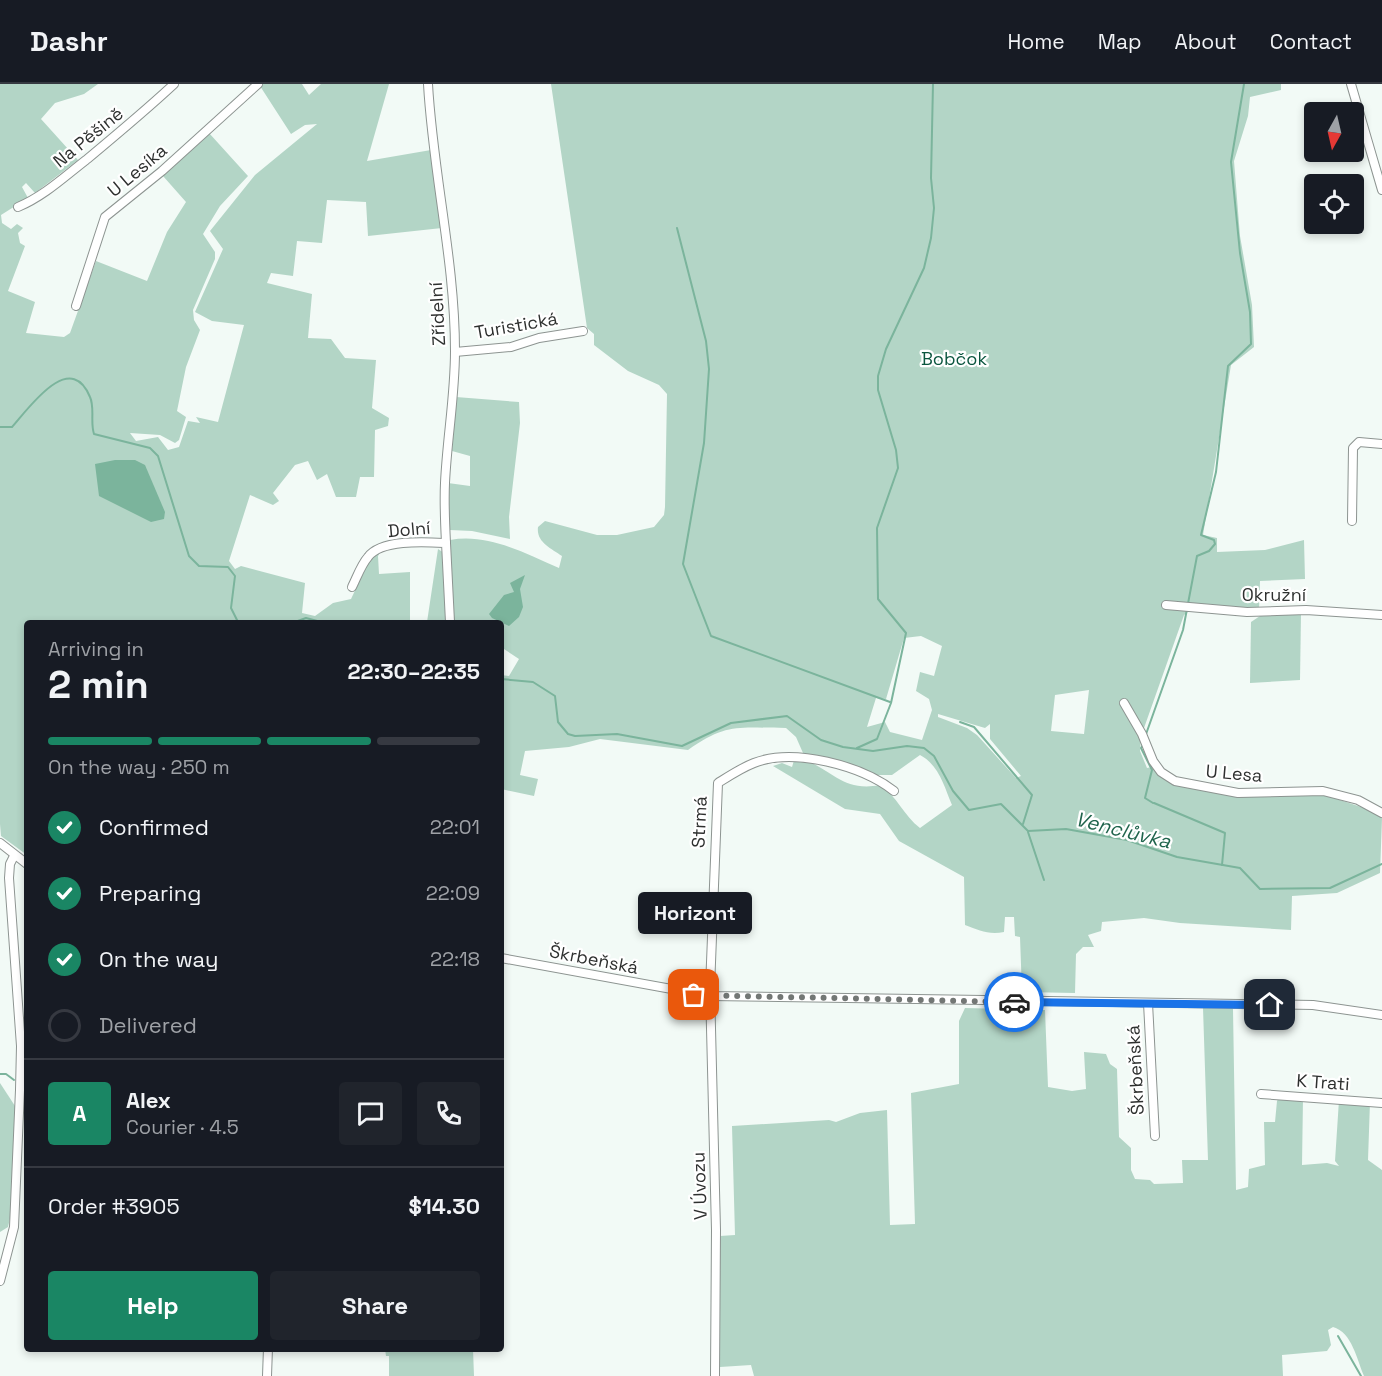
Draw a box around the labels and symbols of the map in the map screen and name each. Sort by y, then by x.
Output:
street label: Na Pěšině [48,102,128,172]
north arrow [1304,102,1364,162]
street label: U Lesíka [103,138,171,202]
street label: Zřídelní [424,281,450,346]
street label: Turistická [473,306,559,344]
park label: Bobčok [921,347,987,370]
street label: Dolní [387,516,432,542]
street label: Okružní [1242,583,1307,606]
street label: U Lesa [1205,759,1263,787]
street label: Strmá [686,795,712,849]
water label: Venclůvka [1072,806,1174,855]
callout: Horizont [637,893,751,935]
street label: Škrbeňská [548,939,640,979]
pin [668,969,719,1020]
courier [984,972,1044,1032]
pin [1244,979,1295,1030]
street label: Škrbeňská [1121,1024,1149,1116]
street label: K Trati [1296,1069,1350,1095]
street label: V Úvozu [686,1152,712,1220]

